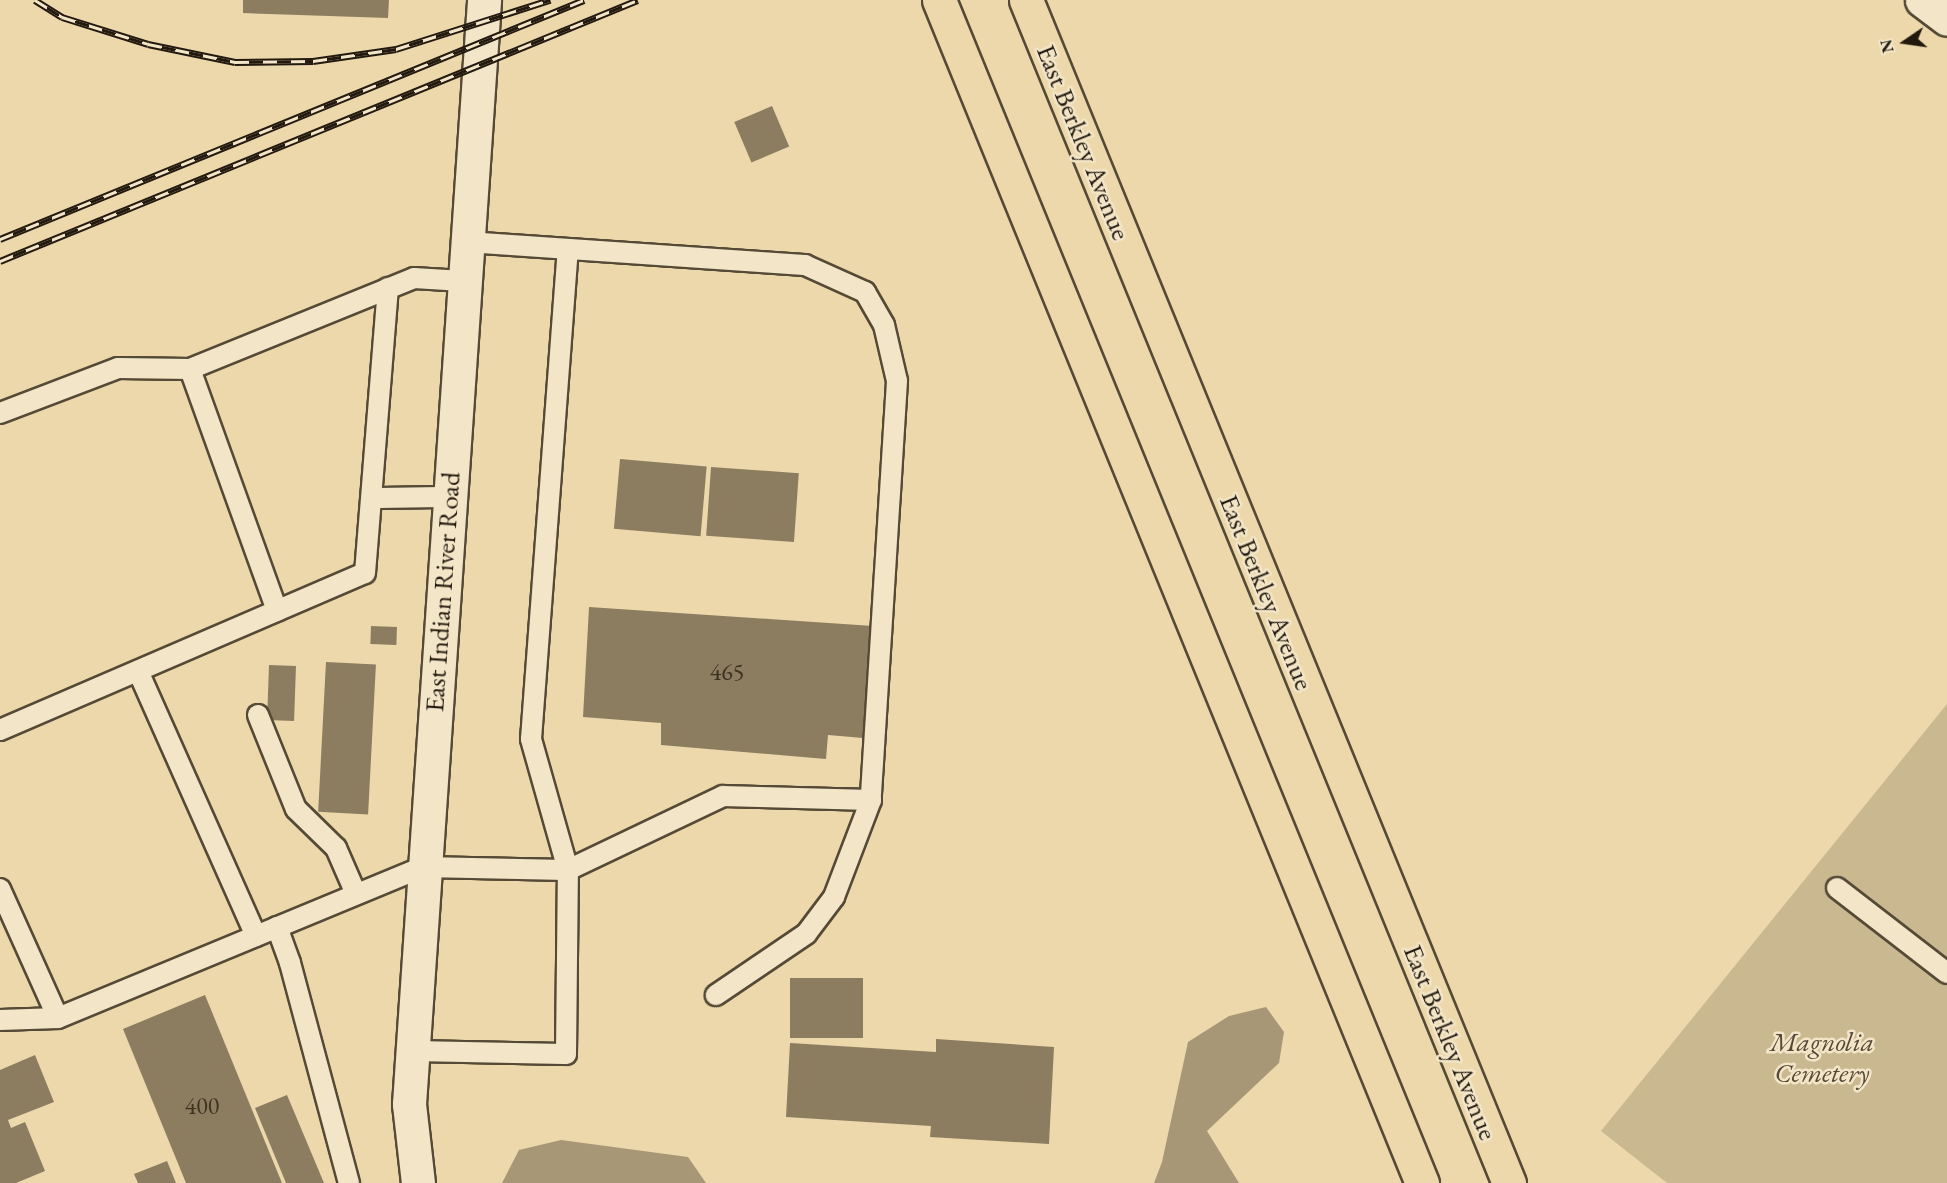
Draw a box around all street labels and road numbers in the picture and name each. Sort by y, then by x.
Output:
street label: East Berkley Avenue [1030,40,1138,244]
street label: East Indian River Road [417,471,467,713]
street label: East Berkley Avenue [1213,490,1321,694]
street label: East Berkley Avenue [1397,940,1505,1144]

